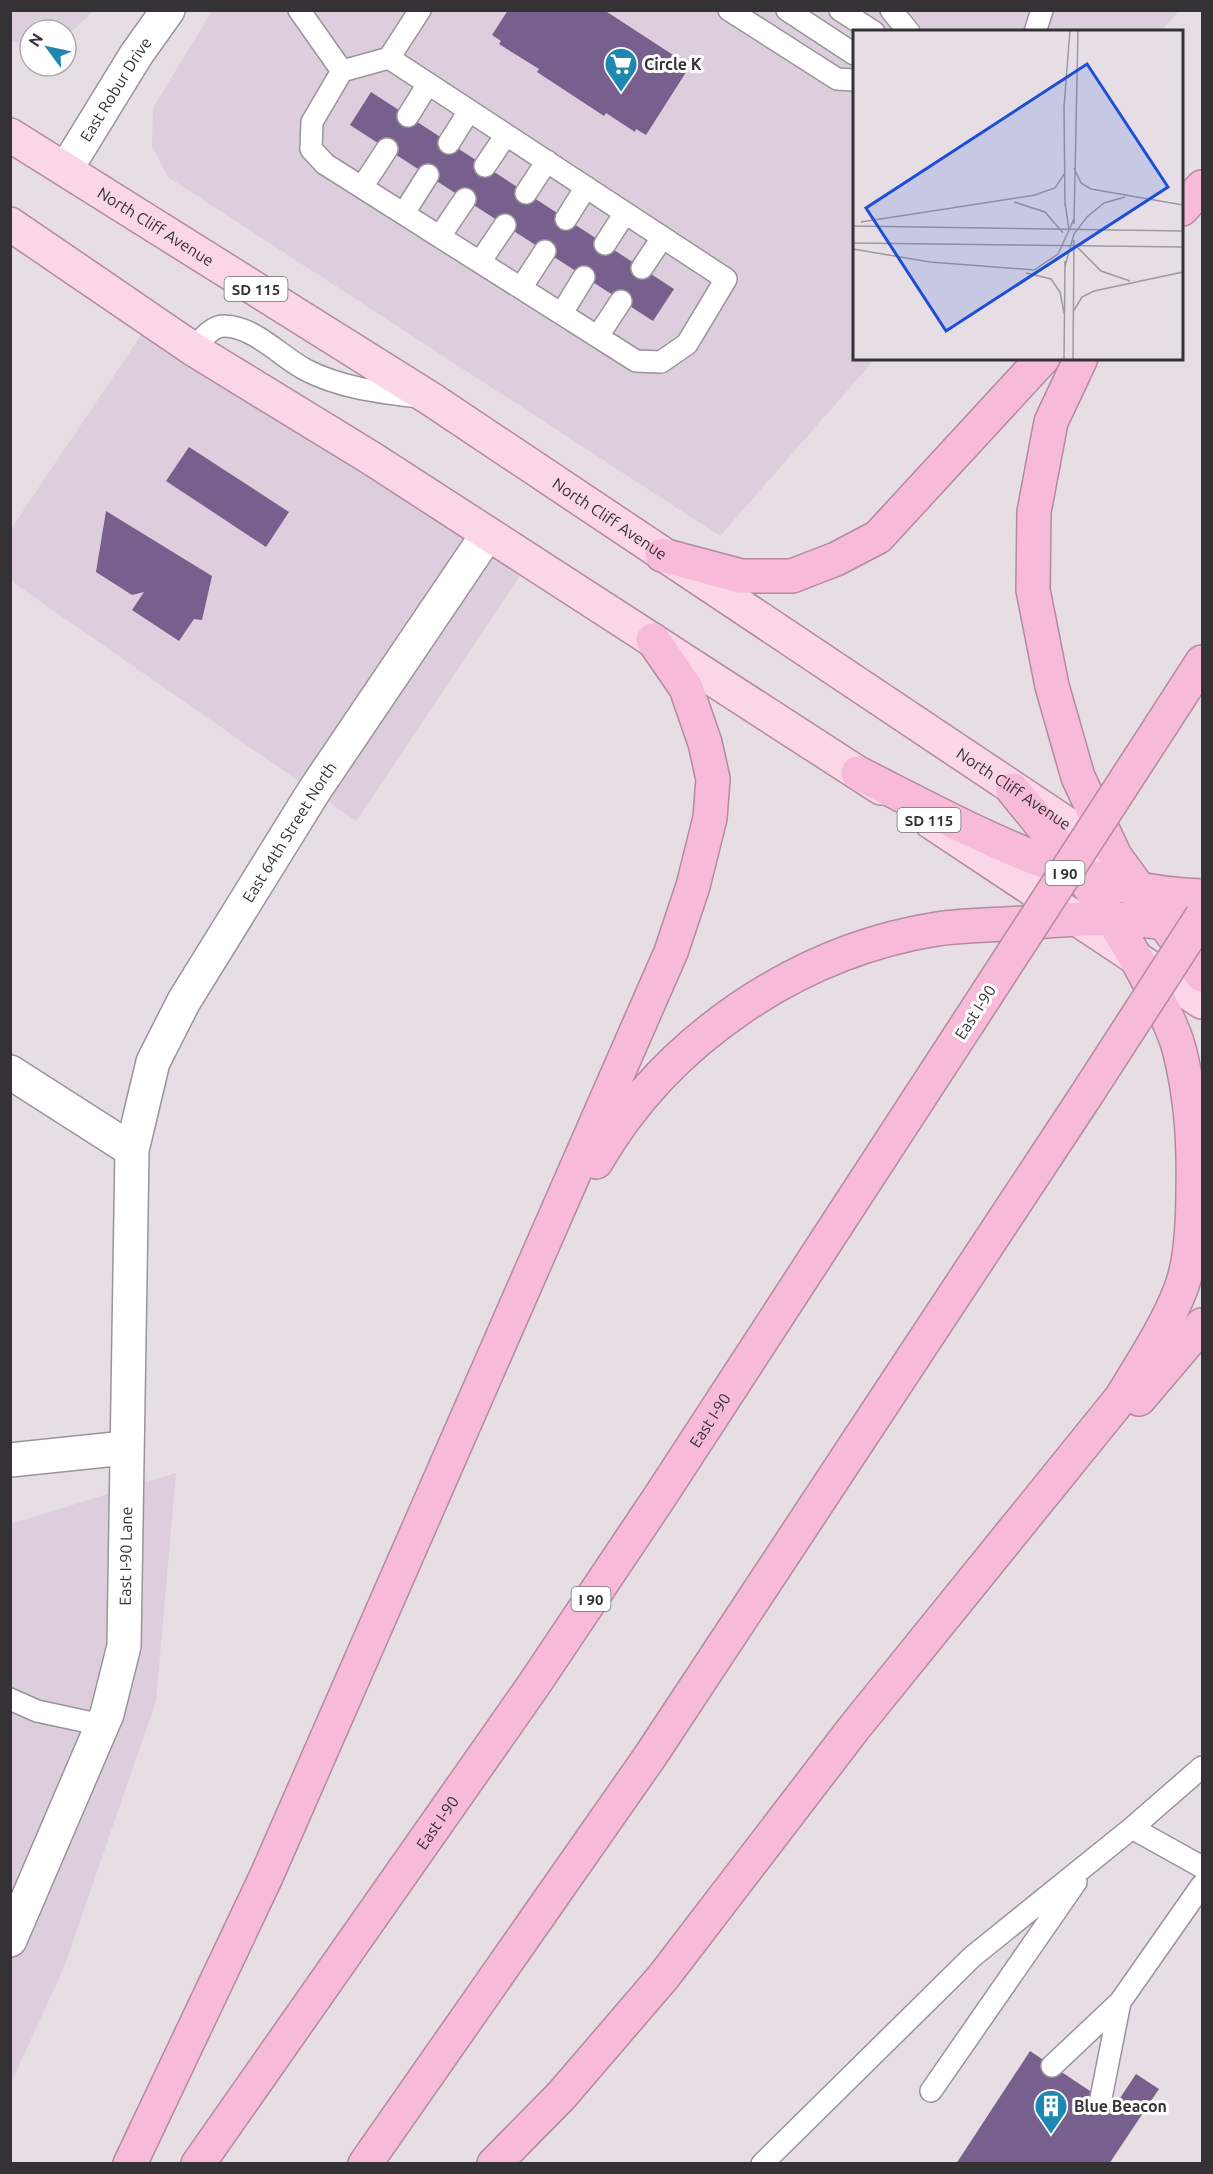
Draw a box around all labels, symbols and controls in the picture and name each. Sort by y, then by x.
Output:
north arrow [18,18,78,78]
text: N [25,30,46,50]
inset map [853,30,1183,360]
street label: East Robur Drive [76,33,155,145]
supermarket icon: Circle K [603,46,639,93]
place label: Circle K [644,55,702,73]
street label: North Cliff Avenue [94,183,217,270]
road number: SD 115 [224,277,288,301]
street label: North Cliff Avenue [549,474,670,563]
street label: North Cliff Avenue [953,744,1075,833]
street label: East 64th Street North [238,759,340,905]
road number: SD 115 [898,808,960,832]
road number: I 90 [1046,861,1084,885]
street label: East I-90 [951,982,999,1042]
street label: East I-90 [686,1390,734,1451]
street label: East I-90 Lane [116,1506,135,1606]
road number: I 90 [572,1587,610,1611]
street label: East I-90 [412,1792,462,1853]
building icon: Blue Beacon [1033,2088,1069,2135]
place label: Blue Beacon [1074,2097,1167,2115]

